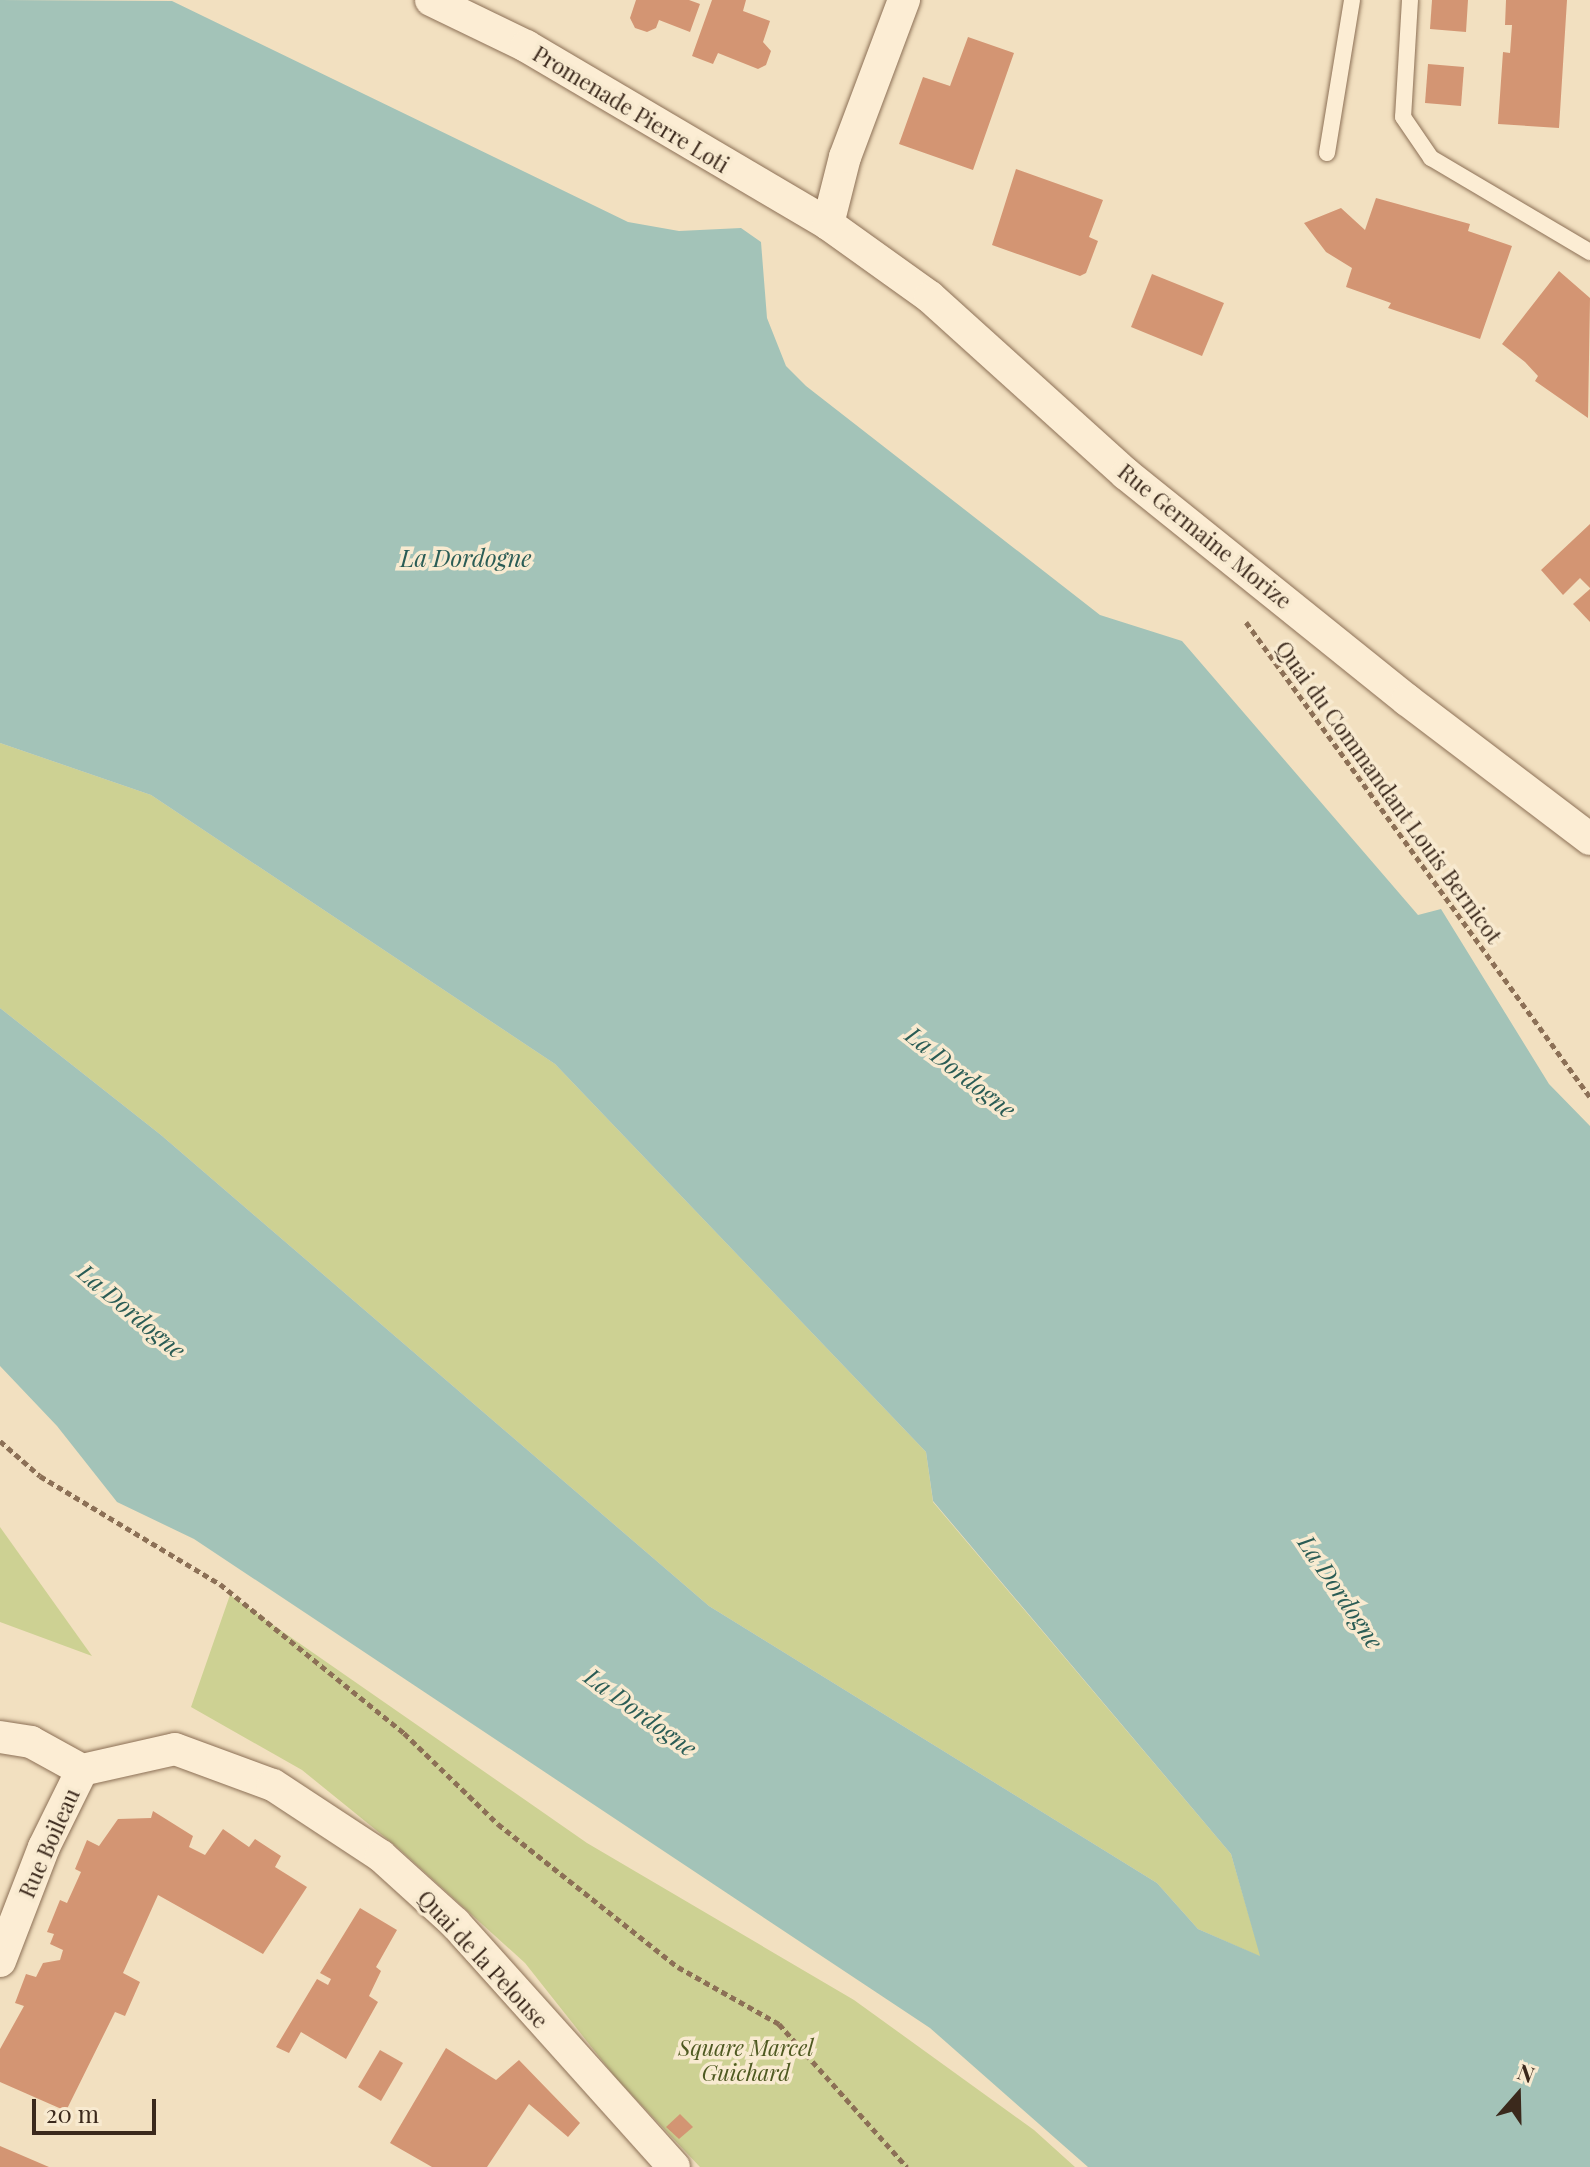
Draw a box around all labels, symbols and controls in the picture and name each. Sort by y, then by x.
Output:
street label: Promenade Pierre Loti [528,40,734,178]
street label: Rue Germaine Morize [1113,458,1297,614]
water label: La Dordogne [400,544,532,572]
street label: Quai du Commandant Louis Bernicot [1270,635,1508,949]
water label: La Dordogne [900,1020,1022,1124]
water label: La Dordogne [72,1258,192,1364]
water label: La Dordogne [1292,1530,1390,1654]
water label: La Dordogne [579,1662,703,1762]
street label: Rue Boileau [13,1784,85,1902]
street label: Quai de la Pelouse [412,1884,554,2034]
park label: Square Marcel Guichard [678,2034,814,2086]
north arrow [1478,2055,1558,2135]
text: N [1514,2056,1539,2089]
scale bar [36,2083,160,2133]
text: 20 m [46,2097,99,2129]

